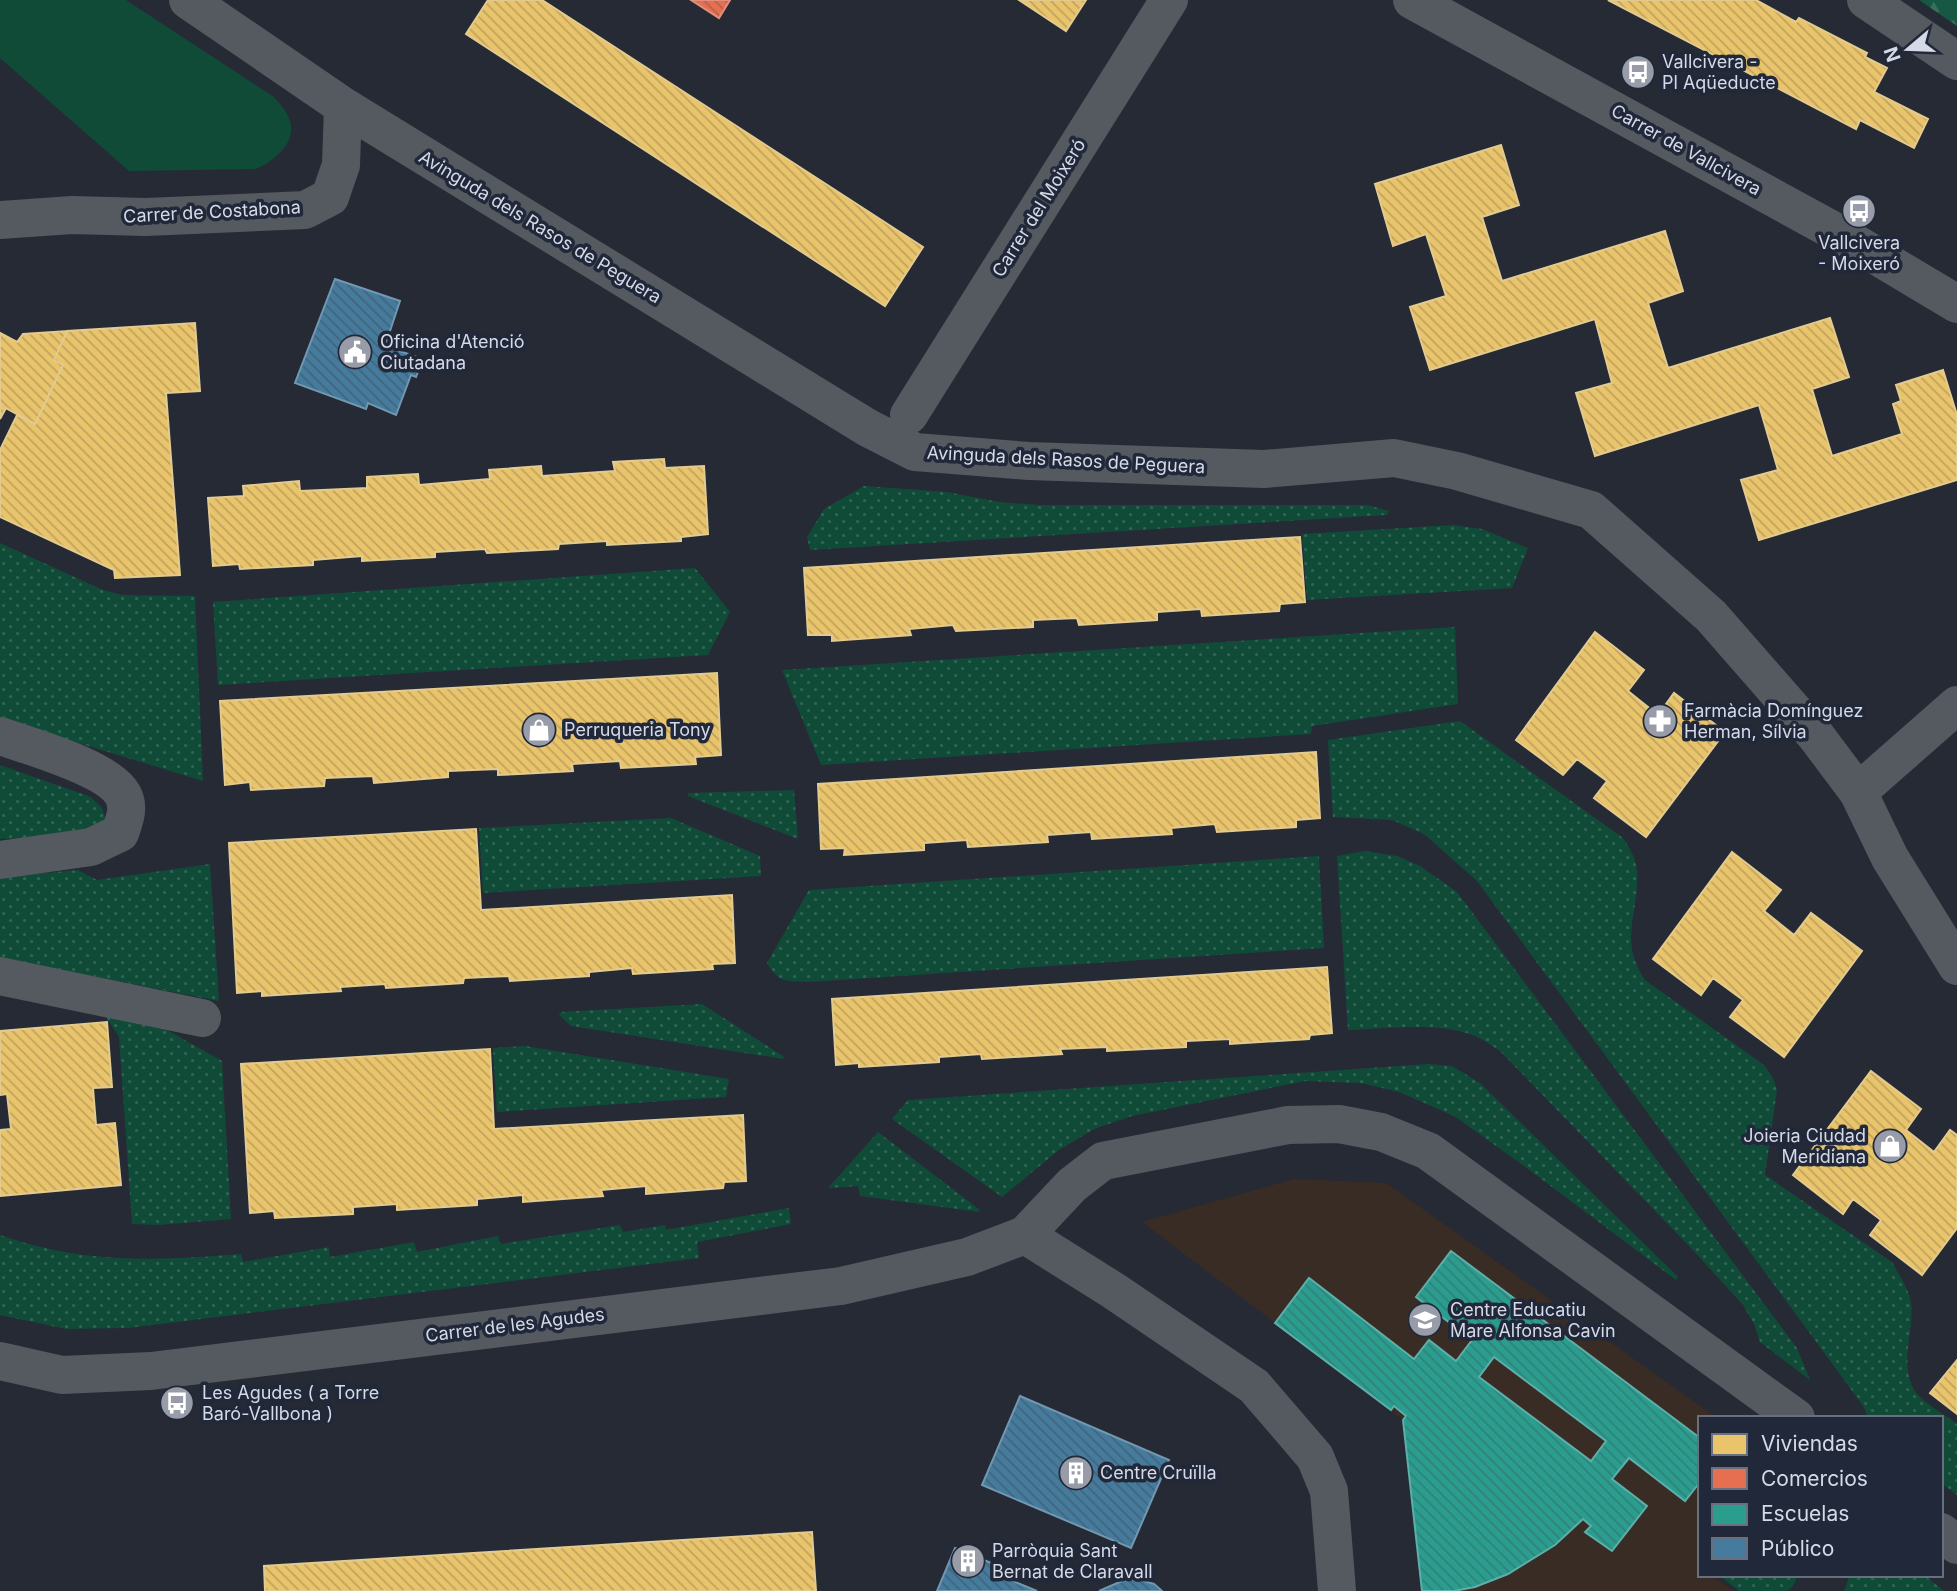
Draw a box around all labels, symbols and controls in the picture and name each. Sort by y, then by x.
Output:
north arrow [1873,14,1943,84]
text: N [1879,44,1906,65]
place label: Vallcivera - Pl Aqüeducte [1662,51,1776,93]
bus stop icon: Vallcivera - Pl Aqüeducte [1619,53,1657,91]
street label: Carrer de Vallcivera [1608,100,1765,199]
street label: Carrer del Moixeró [988,135,1090,281]
street label: Avinguda dels Rasos de Peguera [415,146,665,307]
bus stop icon: Vallcivera - Moixeró [1840,192,1878,230]
street label: Carrer de Costabona [123,196,301,227]
place label: Vallcivera - Moixeró [1818,232,1900,274]
place label: Oficina d'Atenció Ciutadana [380,331,525,373]
public building icon: Oficina d'Atenció Ciutadana [336,333,374,371]
street label: Avinguda dels Rasos de Peguera [926,442,1206,477]
place label: Farmàcia Domínguez Herman, Sílvia [1684,700,1863,742]
pharmacy icon: Farmàcia Domínguez Herman, Sílvia [1641,702,1679,740]
shop icon: Perruqueria Tony [520,711,558,749]
place label: Perruqueria Tony [564,719,711,740]
place label: Joieria Ciudad Meridiana [1743,1125,1866,1167]
shop icon: Joieria Ciudad Meridiana [1871,1127,1909,1165]
place label: Centre Educatiu Mare Alfonsa Cavin [1450,1299,1616,1341]
school or university icon: Centre Educatiu Mare Alfonsa Cavin [1406,1301,1444,1339]
street label: Carrer de les Agudes [424,1303,606,1346]
place label: Les Agudes ( a Torre Baró-Vallbona ) [202,1382,379,1424]
bus stop icon: Les Agudes ( a Torre Baró-Vallbona ) [158,1384,196,1422]
legend [1698,1416,1943,1577]
text: Viviendas [1761,1431,1858,1456]
building icon: Centre Cruïlla [1057,1454,1095,1492]
place label: Centre Cruïlla [1100,1462,1217,1483]
text: Comercios [1761,1466,1868,1491]
text: Escuelas [1761,1501,1849,1526]
text: Público [1761,1536,1834,1561]
place label: Parròquia Sant Bernat de Claravall [992,1540,1153,1582]
building icon: Parròquia Sant Bernat de Claravall [949,1542,987,1580]

